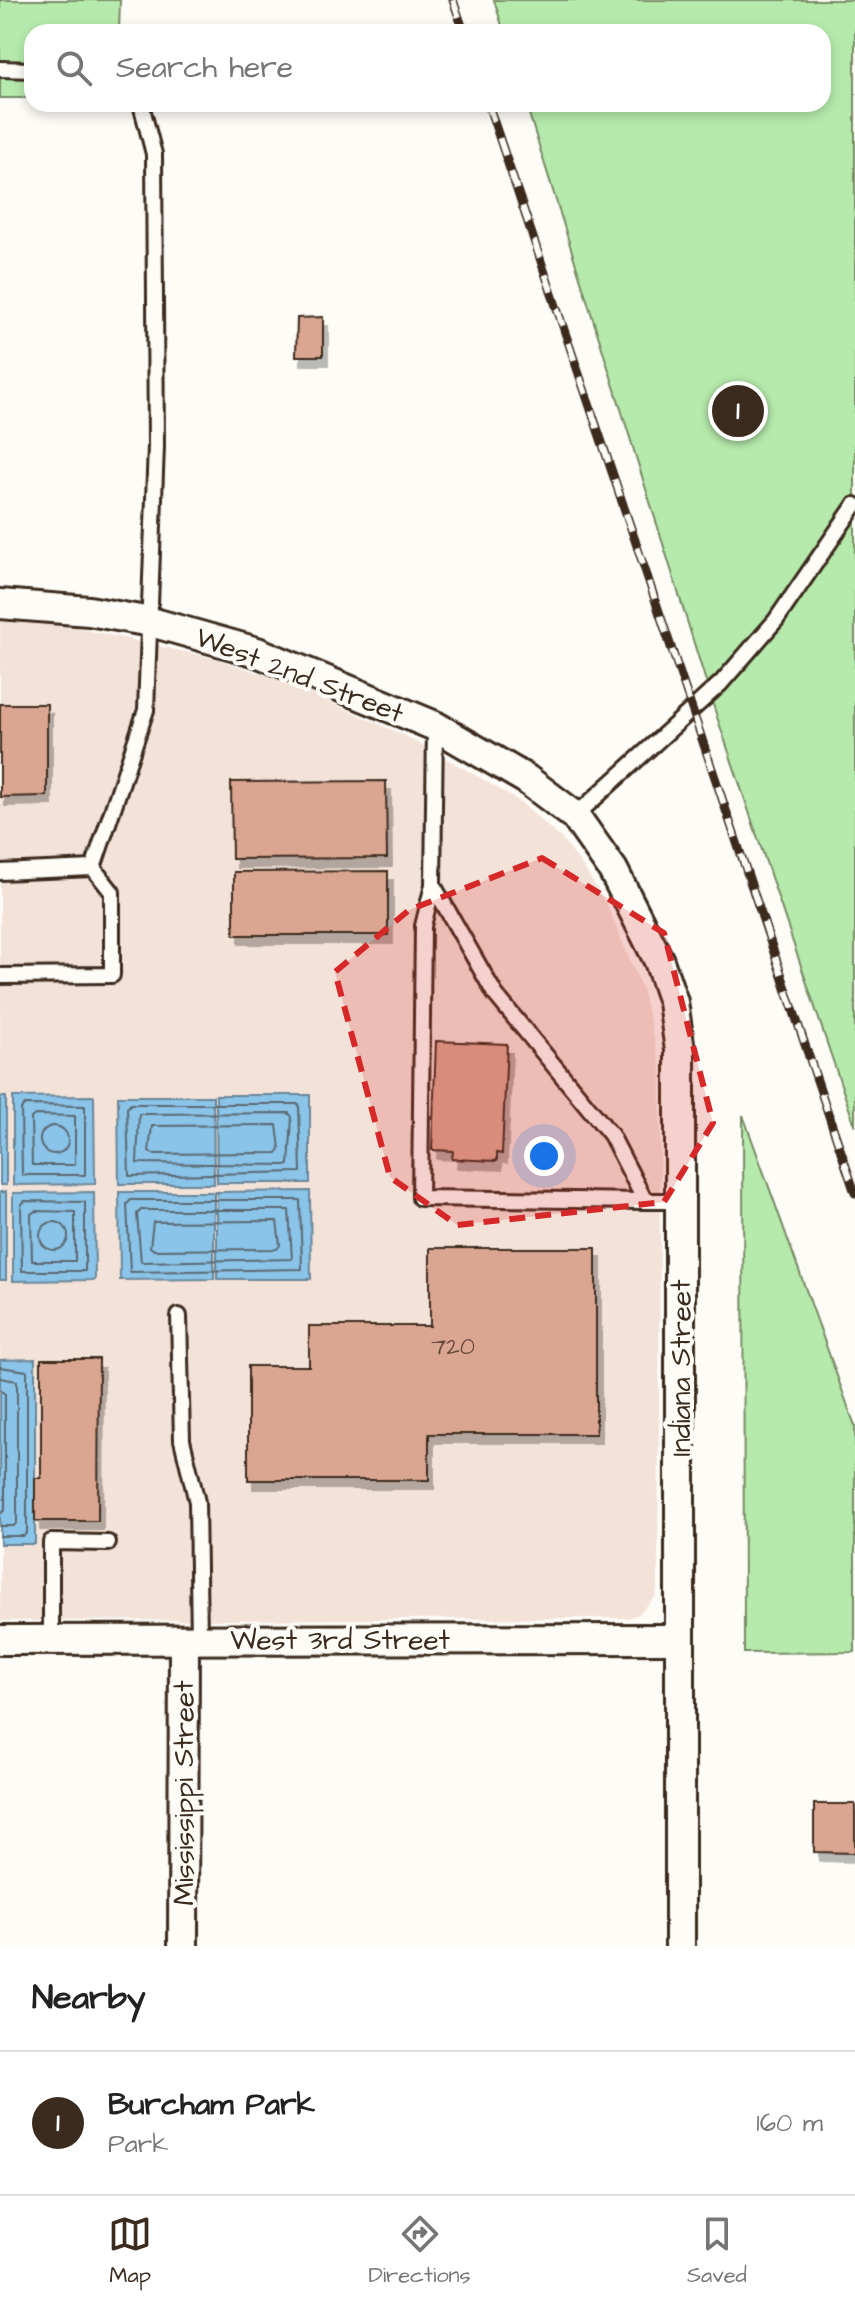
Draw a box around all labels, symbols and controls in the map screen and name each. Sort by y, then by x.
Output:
search box [24,24,831,112]
icon: search [52,46,96,90]
text: Search here [116,47,293,89]
pin: 1 [712,381,764,441]
street label: West 2nd Street [190,618,410,733]
your location [524,1136,564,1176]
street label: Indiana Street [662,1279,701,1456]
house number: 720 [431,1330,475,1364]
street label: West 3rd Street [230,1621,451,1660]
street label: Mississippi Street [165,1680,204,1906]
text: Nearby [32,1974,146,2022]
text: Burcham Park [108,2084,315,2126]
text: 1 [56,2105,60,2141]
text: 160 m [756,2105,823,2141]
text: Park [108,2126,168,2162]
tab: Map [108,2212,152,2291]
tab: Directions [368,2212,471,2291]
tab: Saved [687,2212,747,2291]

